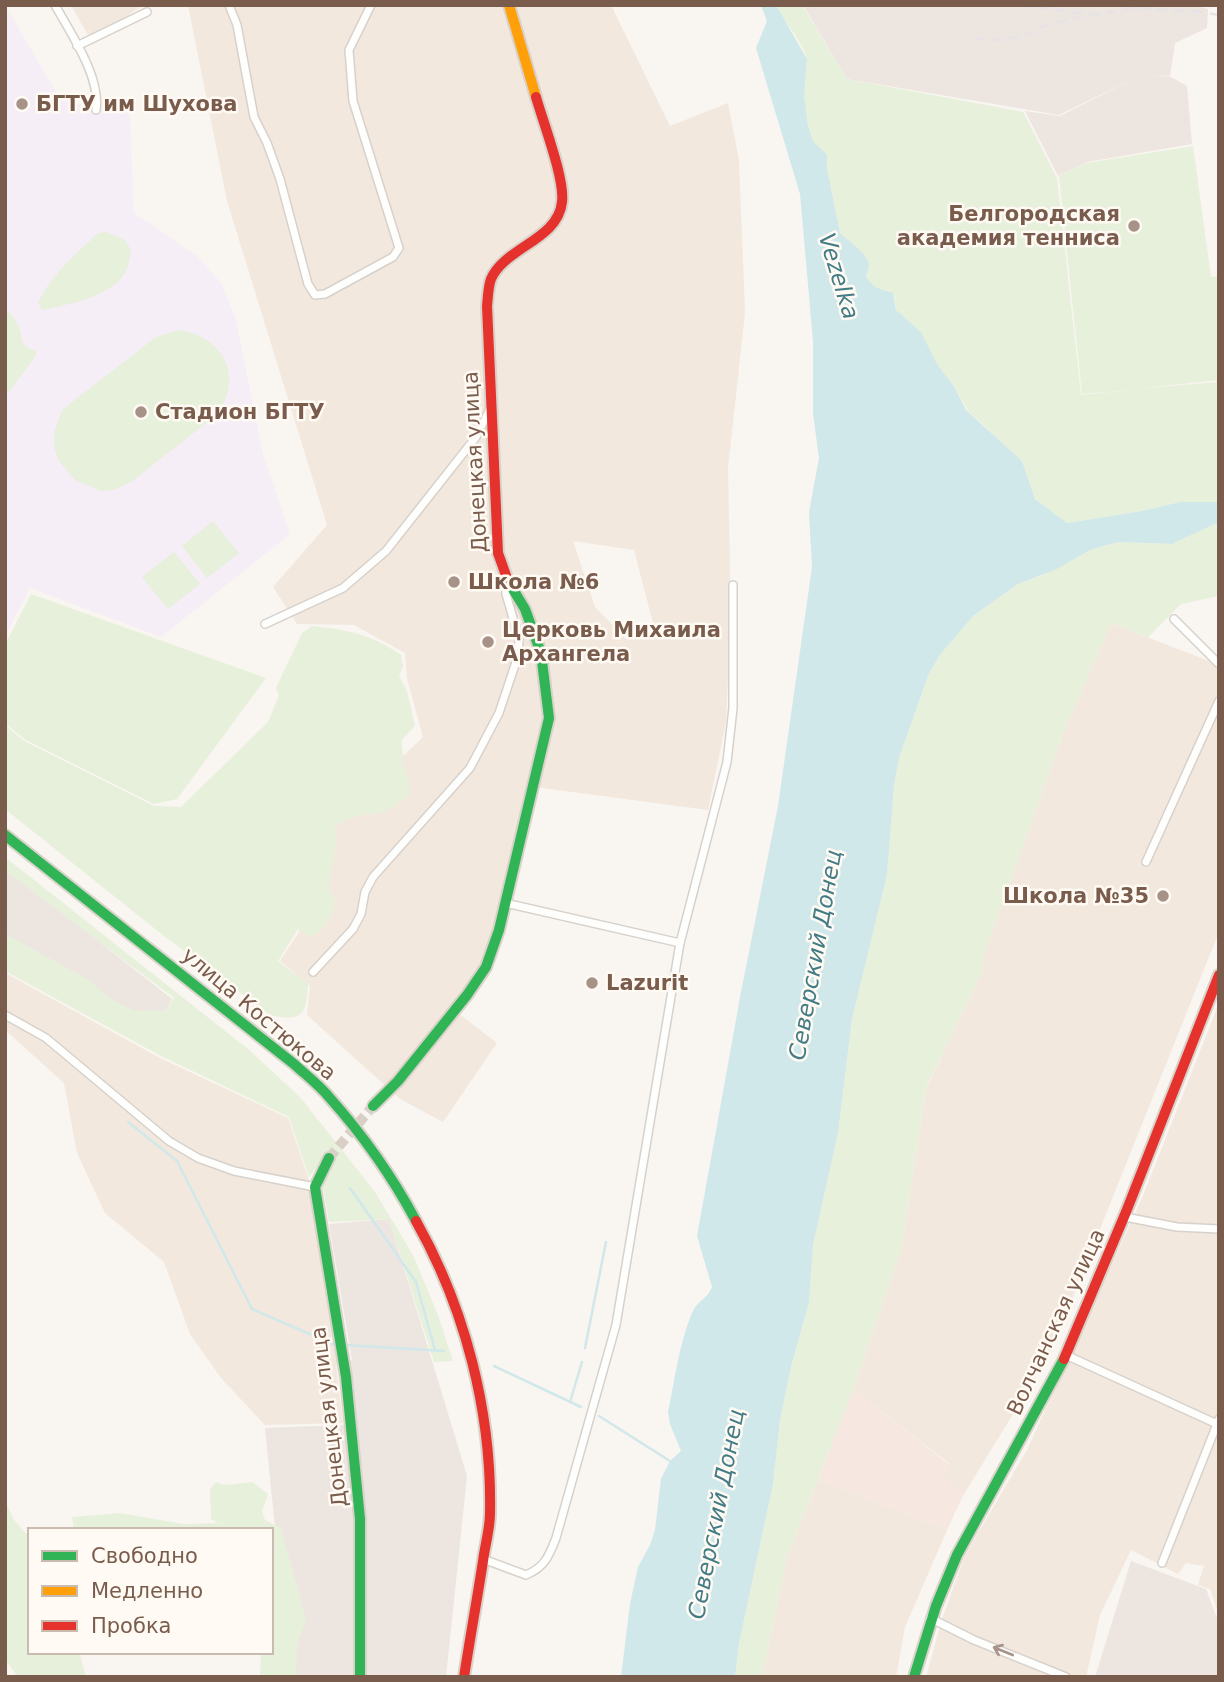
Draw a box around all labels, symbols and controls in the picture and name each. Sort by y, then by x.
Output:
place label: БГТУ им Шухова [36,92,237,116]
marker: БГТУ им Шухова [14,96,30,112]
place label: Белгородская академия тенниса [897,202,1120,250]
marker: Белгородская академия тенниса [1126,218,1142,234]
water label: Vezelka [814,230,864,322]
street label: Донецкая улица [458,371,492,553]
place label: Стадион БГТУ [155,400,325,424]
marker: Стадион БГТУ [133,404,149,420]
place label: Школа №6 [468,570,599,594]
marker: Школа №6 [446,574,462,590]
place label: Церковь Михаила Архангела [502,618,721,666]
marker: Церковь Михаила Архангела [480,634,496,650]
water label: Северский Донец [784,848,846,1062]
place label: Школа №35 [1003,884,1149,908]
marker: Школа №35 [1155,888,1171,904]
street label: улица Костюкова [177,943,341,1085]
place label: Lazurit [606,971,688,995]
marker: Lazurit [584,975,600,991]
street label: Волчанская улица [1002,1225,1110,1419]
street label: Донецкая улица [306,1325,352,1509]
water label: Северский Донец [683,1407,749,1621]
legend [28,1528,273,1654]
text: Свободно [91,1544,198,1568]
text: Медленно [91,1579,203,1603]
text: Пробка [91,1614,171,1638]
one-way arrow [992,1644,1014,1657]

